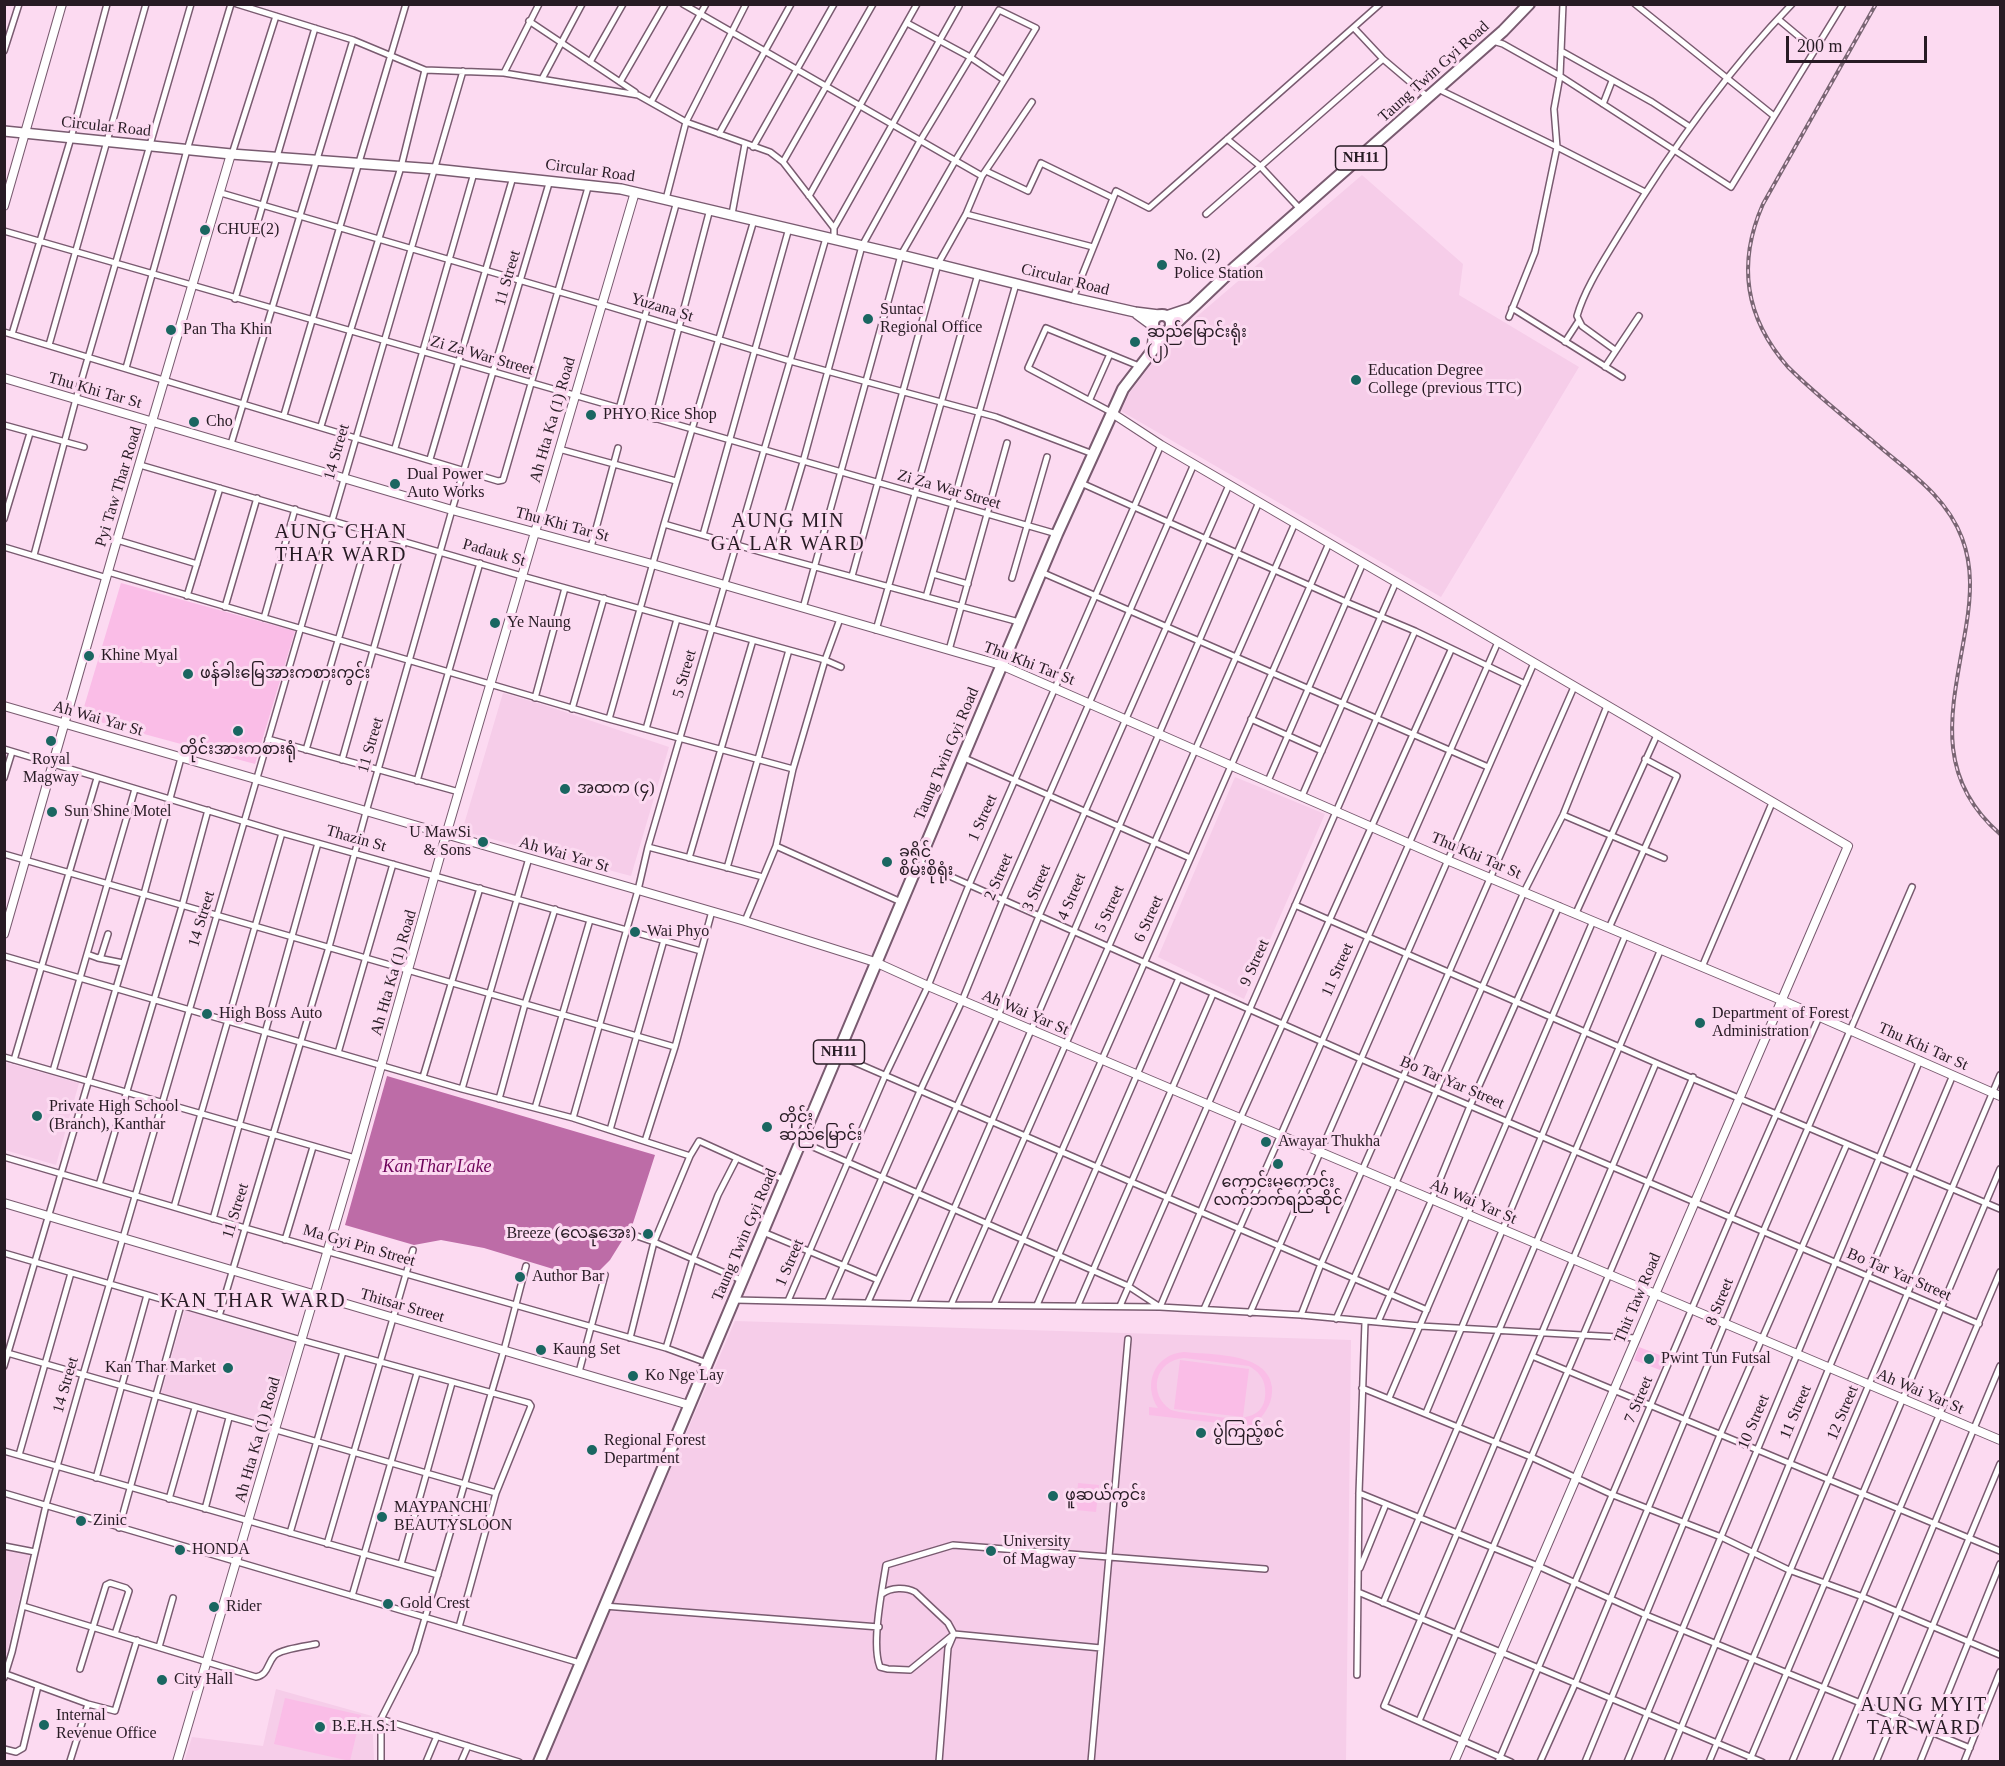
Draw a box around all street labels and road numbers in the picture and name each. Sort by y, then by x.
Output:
street label: Taung Twin Gyi Road [1375,17,1493,127]
street label: Circular Road [60,113,152,141]
road number: NH11 [1336,146,1386,170]
street label: Circular Road [544,155,636,187]
street label: 11 Street [491,248,525,308]
street label: Circular Road [1019,260,1111,300]
street label: Yuzana St [628,289,696,327]
street label: Zi Za War Street [428,332,536,380]
street label: Ah Hta Ka (1) Road [526,355,580,485]
street label: Thu Khi Tar St [46,369,144,413]
street label: 14 Street [320,422,354,482]
street label: Pyi Taw Thar Road [92,425,146,549]
street label: Zi Za War Street [895,466,1003,514]
street label: Thu Khi Tar St [513,503,611,547]
street label: Padauk St [460,535,528,571]
street label: Thu Khi Tar St [981,638,1077,690]
street label: 5 Street [669,648,701,700]
street label: Taung Twin Gyi Road [910,685,984,823]
street label: Ah Wai Yar St [51,697,145,741]
street label: 11 Street [354,715,388,775]
street label: 1 Street [964,792,1002,844]
street label: Thazin St [324,821,388,857]
street label: Thu Khi Tar St [1428,828,1524,884]
street label: Ah Wai Yar St [517,833,611,877]
street label: 2 Street [981,851,1017,903]
street label: 3 Street [1019,862,1055,914]
street label: 4 Street [1054,871,1090,923]
street label: 5 Street [1091,883,1129,935]
street label: 14 Street [184,889,220,949]
street label: 6 Street [1130,893,1168,945]
street label: Ah Hta Ka (1) Road [367,908,421,1038]
street label: 9 Street [1236,937,1274,989]
street label: 11 Street [1318,940,1358,1000]
street label: Ah Wai Yar St [979,986,1071,1040]
street label: Thu Khi Tar St [1875,1019,1971,1075]
road number: NH11 [814,1040,864,1064]
street label: Bo Tar Yar Street [1397,1052,1507,1114]
street label: Taung Twin Gyi Road [708,1166,782,1304]
street label: Ah Wai Yar St [1427,1175,1519,1229]
street label: 11 Street [219,1181,253,1241]
street label: Ma Gyi Pin Street [301,1221,417,1271]
street label: 1 Street [772,1237,808,1289]
street label: Bo Tar Yar Street [1844,1244,1954,1306]
street label: Thit Taw Road [1610,1250,1666,1346]
street label: 8 Street [1702,1276,1738,1328]
street label: Thitsar Street [358,1285,446,1327]
street label: 14 Street [49,1355,83,1415]
street label: Ah Wai Yar St [1874,1365,1966,1419]
street label: 7 Street [1621,1374,1657,1426]
street label: Ah Hta Ka (1) Road [231,1375,285,1505]
street label: 11 Street [1776,1382,1816,1442]
street label: 12 Street [1823,1383,1863,1443]
street label: 10 Street [1734,1392,1774,1452]

